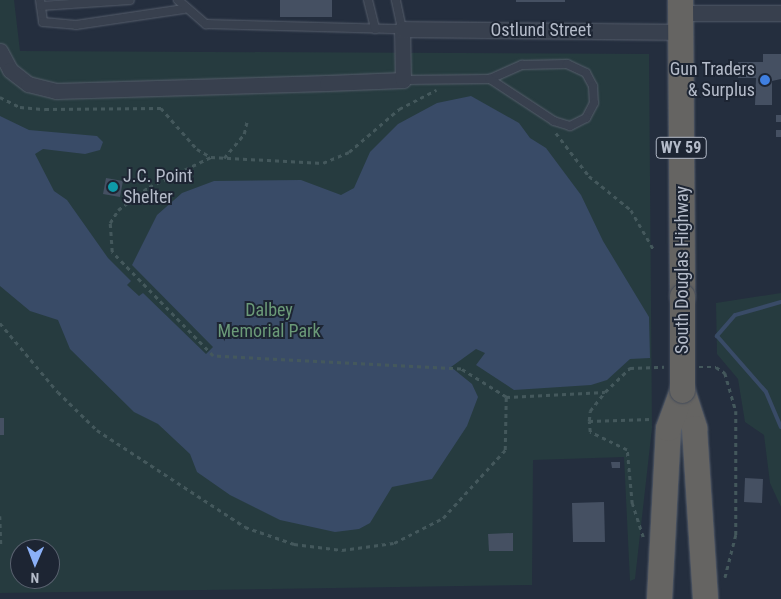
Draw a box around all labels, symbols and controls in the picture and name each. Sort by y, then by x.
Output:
street label: Ostlund Street [490,19,592,41]
place label: Gun Traders & Surplus [669,59,755,102]
marker: Gun Traders & Surplus [759,74,771,86]
road number: WY 59 [655,134,707,162]
place label: J.C. Point Shelter [123,166,193,208]
marker: J.C. Point Shelter [107,181,119,193]
street label: South Douglas Highway [671,186,693,354]
park label: Dalbey Memorial Park [217,300,321,342]
north arrow [10,539,60,589]
text: N [30,570,39,586]

